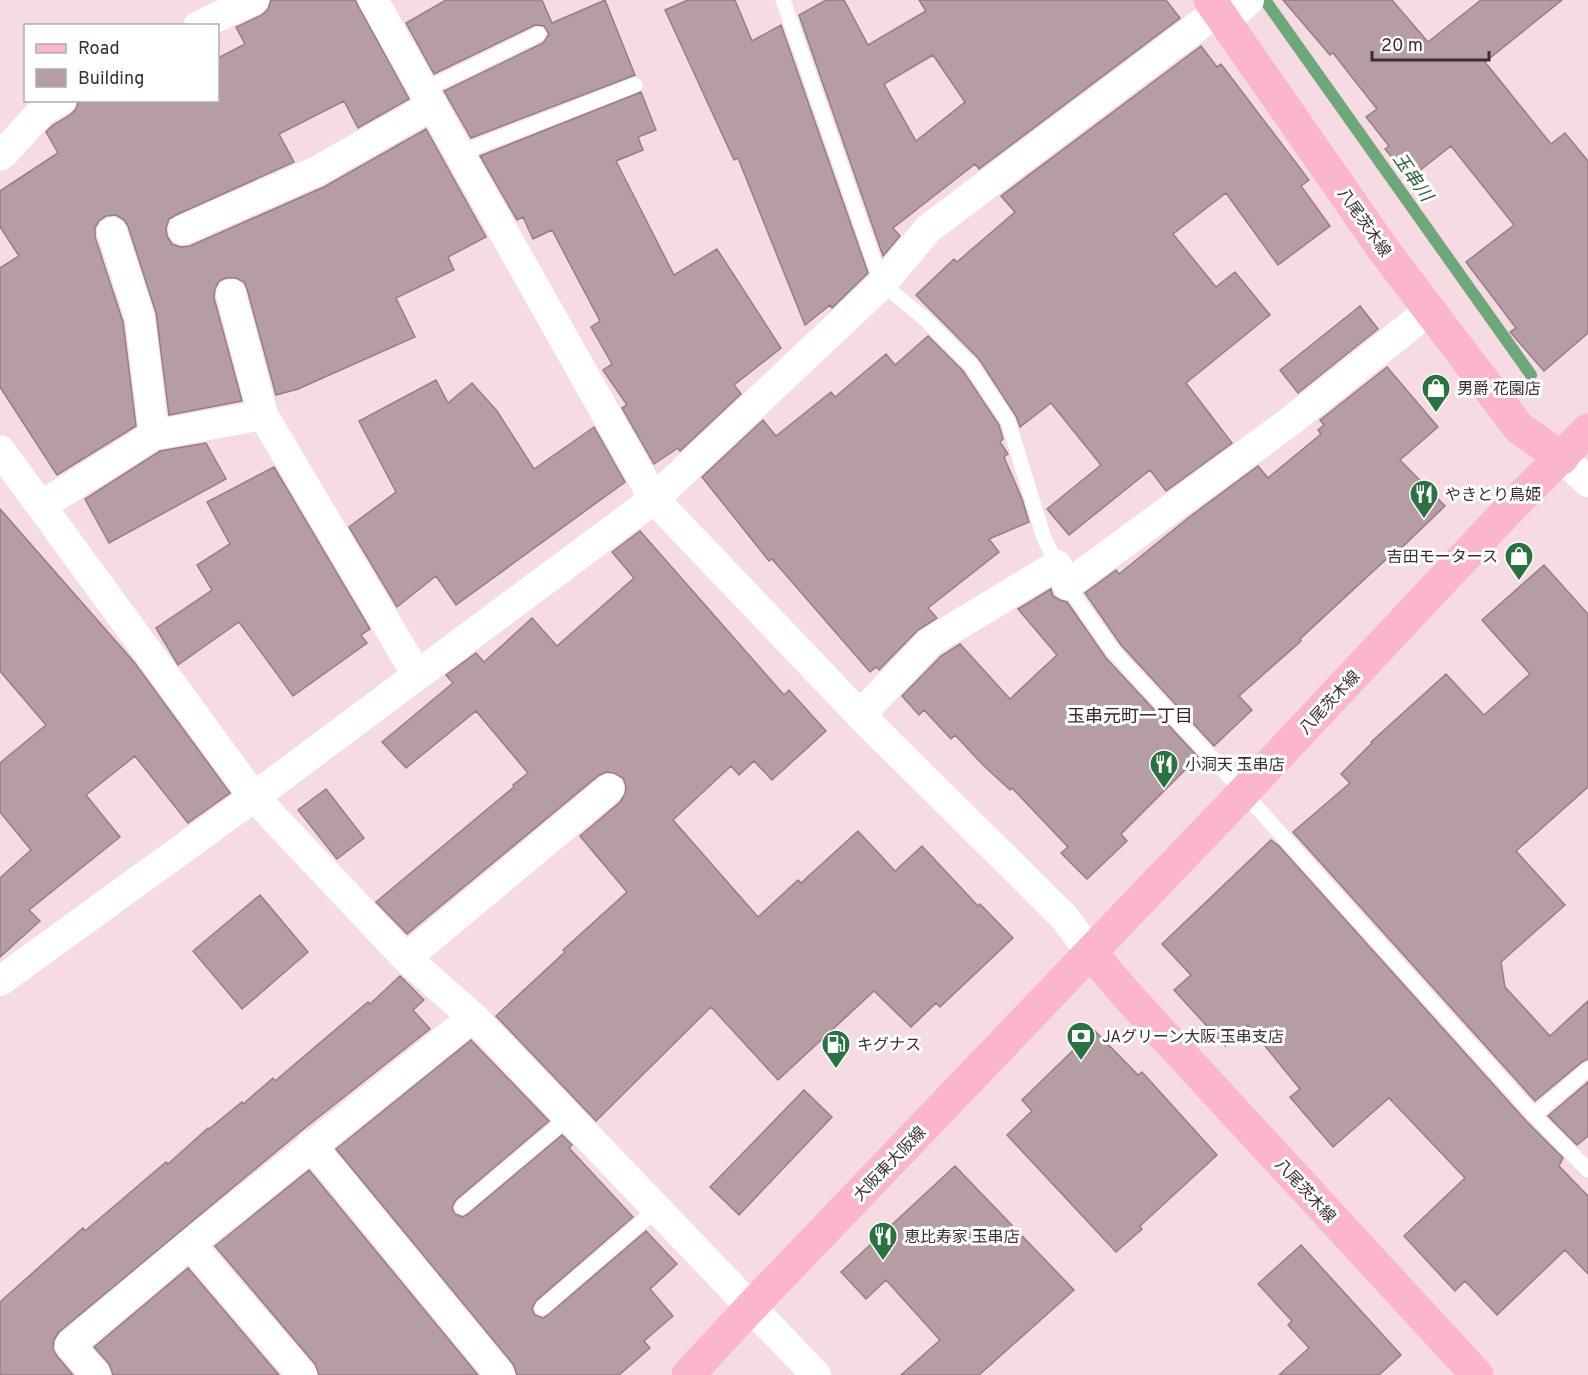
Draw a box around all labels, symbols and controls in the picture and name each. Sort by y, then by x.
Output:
legend [24,24,219,102]
scale bar [1372,24,1489,62]
text: 20 m [1381,35,1423,58]
text: Road [78,38,120,61]
text: Building [78,68,144,91]
water label: 玉串川 [1387,149,1438,208]
street label: 八尾茨木線 [1332,185,1395,262]
shop icon: 男爵 花園店 [1420,372,1452,414]
place label: 男爵 花園店 [1457,380,1541,400]
restaurant icon: やきとり鳥姫 [1408,478,1440,520]
place label: やきとり鳥姫 [1445,486,1541,506]
shop icon: 吉田モータース [1503,540,1535,582]
place label: 吉田モータース [1387,548,1498,568]
street label: 八尾茨木線 [1296,667,1365,739]
district label: 玉串元町一丁目 [1067,706,1193,729]
restaurant icon: 小洞天 玉串店 [1148,748,1180,790]
place label: 小洞天 玉串店 [1185,756,1285,776]
bank icon: JAグリーン大阪 玉串支店 [1065,1020,1097,1062]
fuel station icon: キグナス [820,1028,852,1070]
place label: JAグリーン大阪 玉串支店 [1102,1028,1284,1048]
place label: キグナス [857,1036,921,1056]
street label: 大阪東大阪線 [850,1123,931,1206]
street label: 八尾茨木線 [1270,1155,1339,1227]
restaurant icon: 恵比寿家 玉串店 [867,1220,899,1262]
place label: 恵比寿家 玉串店 [904,1228,1020,1248]

